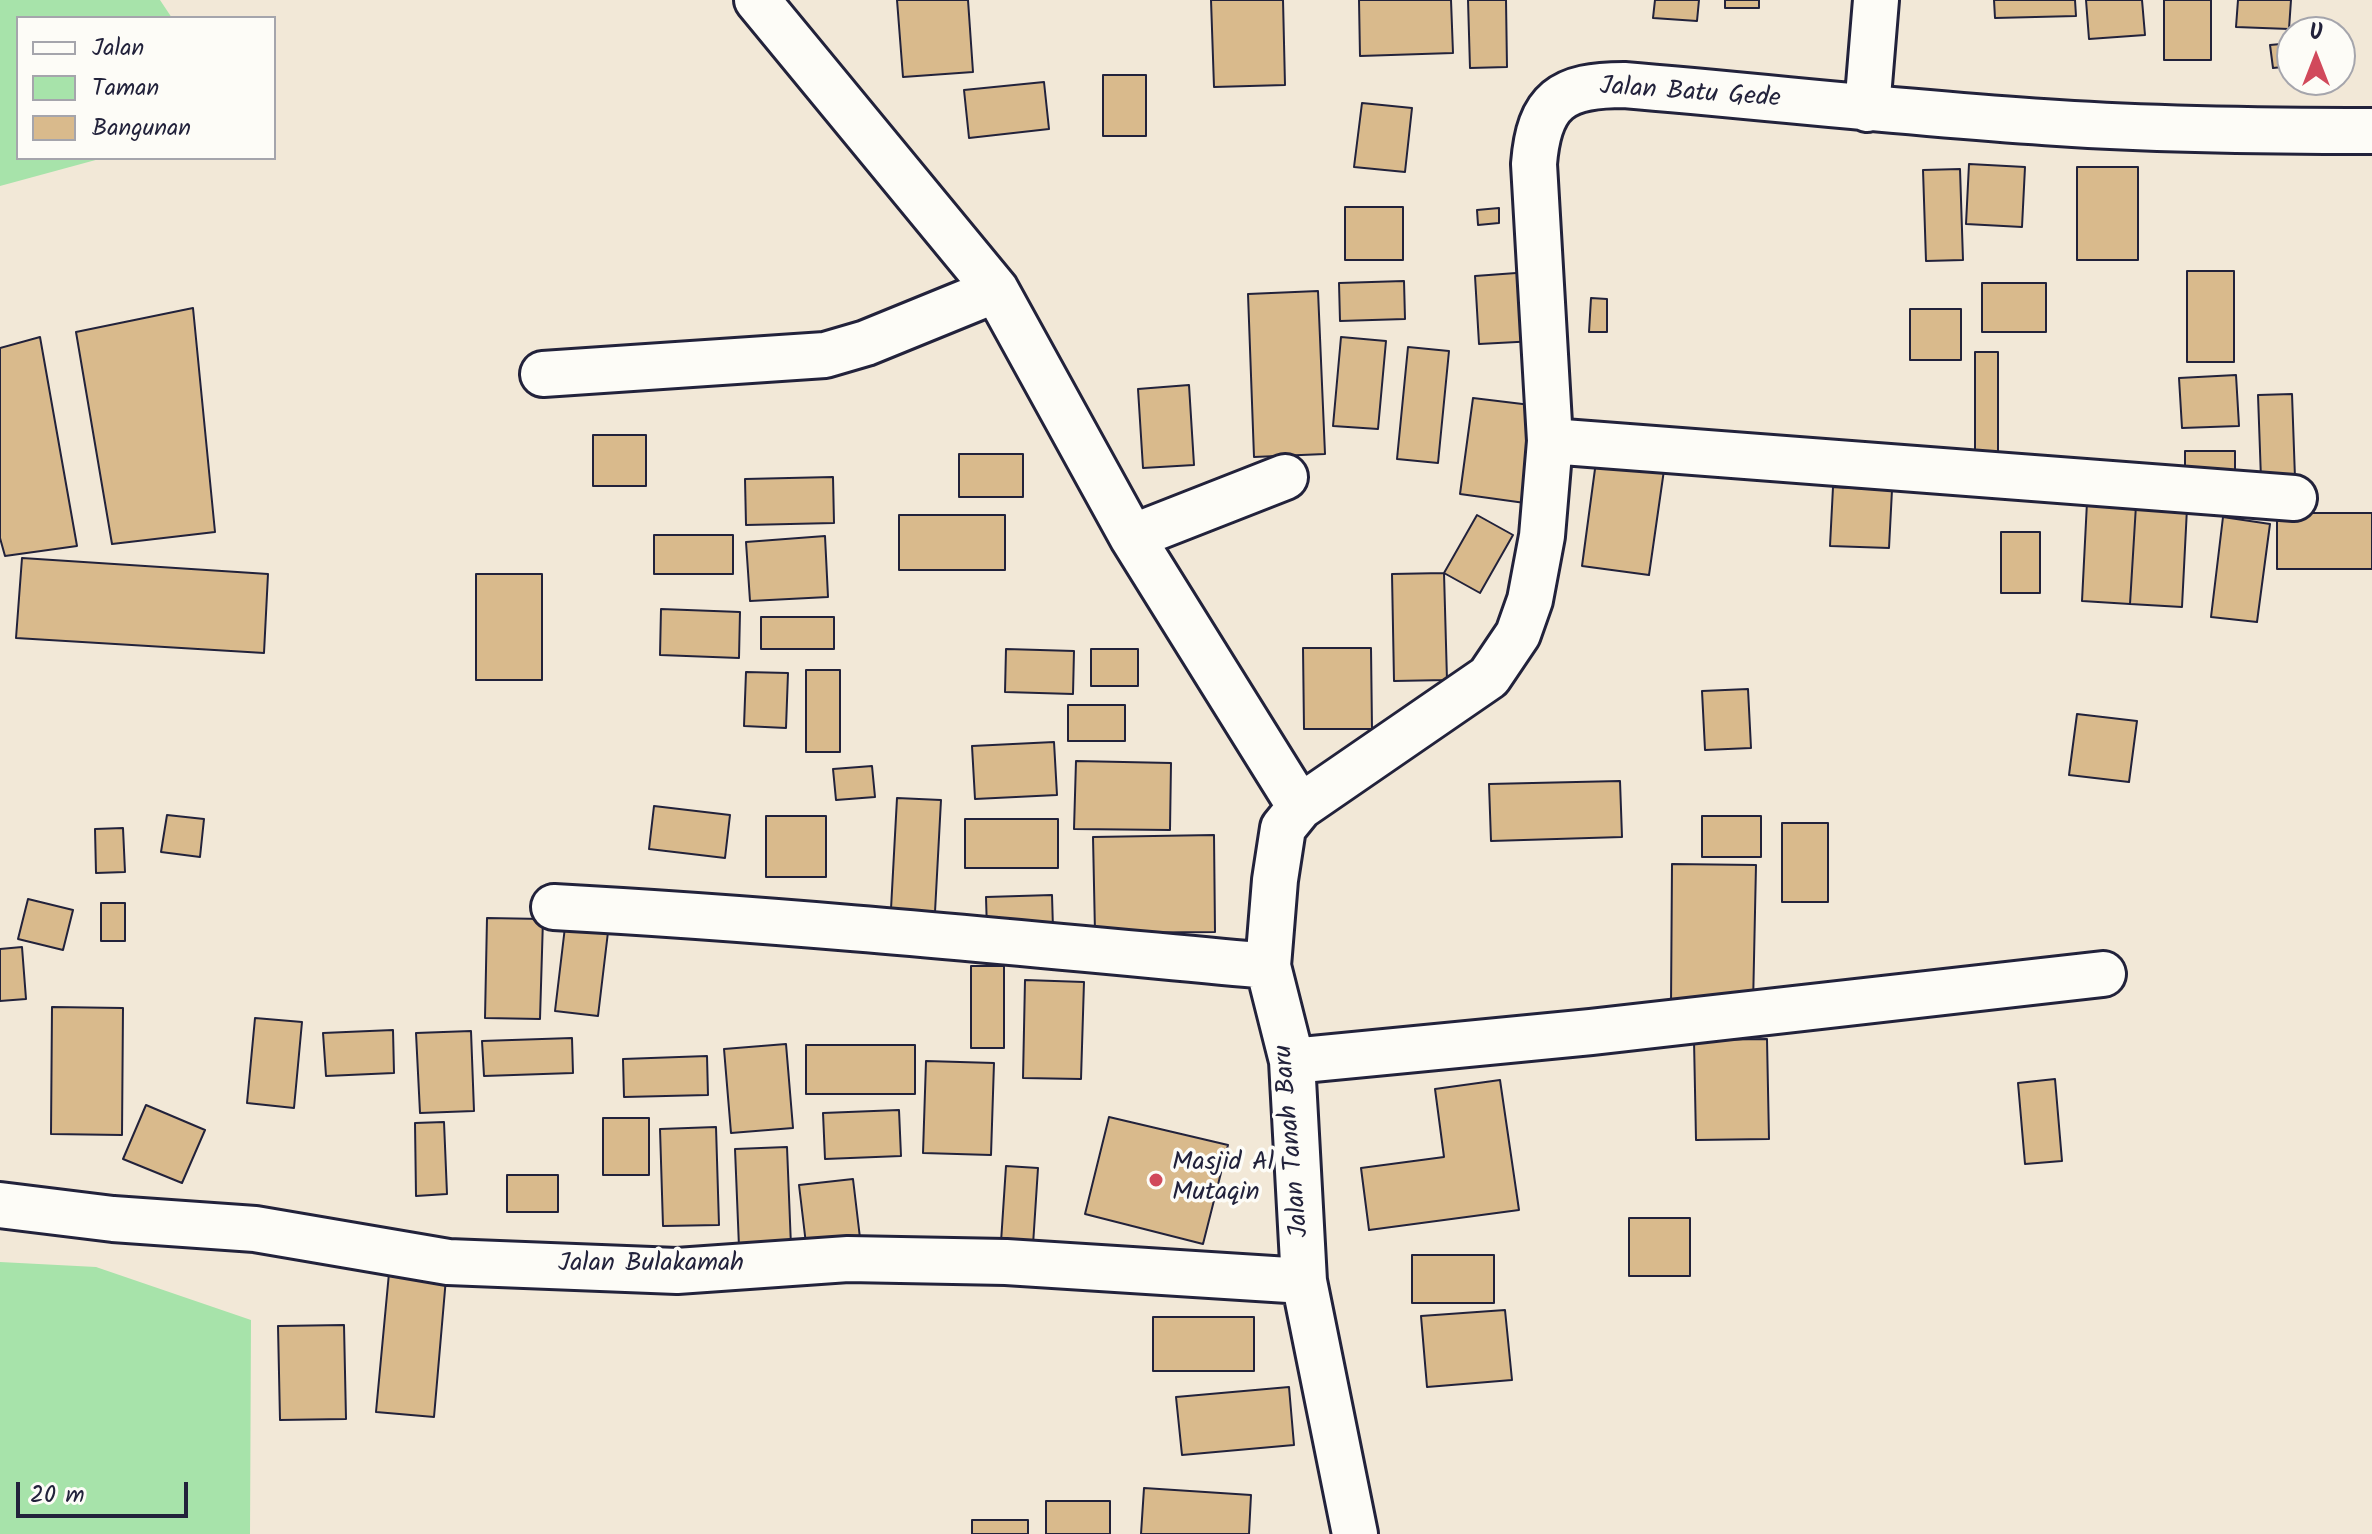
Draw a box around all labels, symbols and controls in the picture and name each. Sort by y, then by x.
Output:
legend [16,16,276,160]
north arrow [2276,16,2356,96]
text: U [2309,16,2323,51]
text: Jalan [92,29,144,68]
text: Taman [92,69,159,108]
street label: Jalan Batu Gede [1599,73,1781,117]
text: Bangunan [92,109,191,148]
street label: Jalan Tanah Baru [1270,1043,1318,1239]
place label: Masjid Al Mutaqin [1172,1149,1274,1210]
marker: Masjid Al Mutaqin [1147,1171,1165,1189]
street label: Jalan Bulakamah [558,1250,744,1282]
scale bar [20,1466,192,1516]
text: 20 m [30,1476,85,1515]

